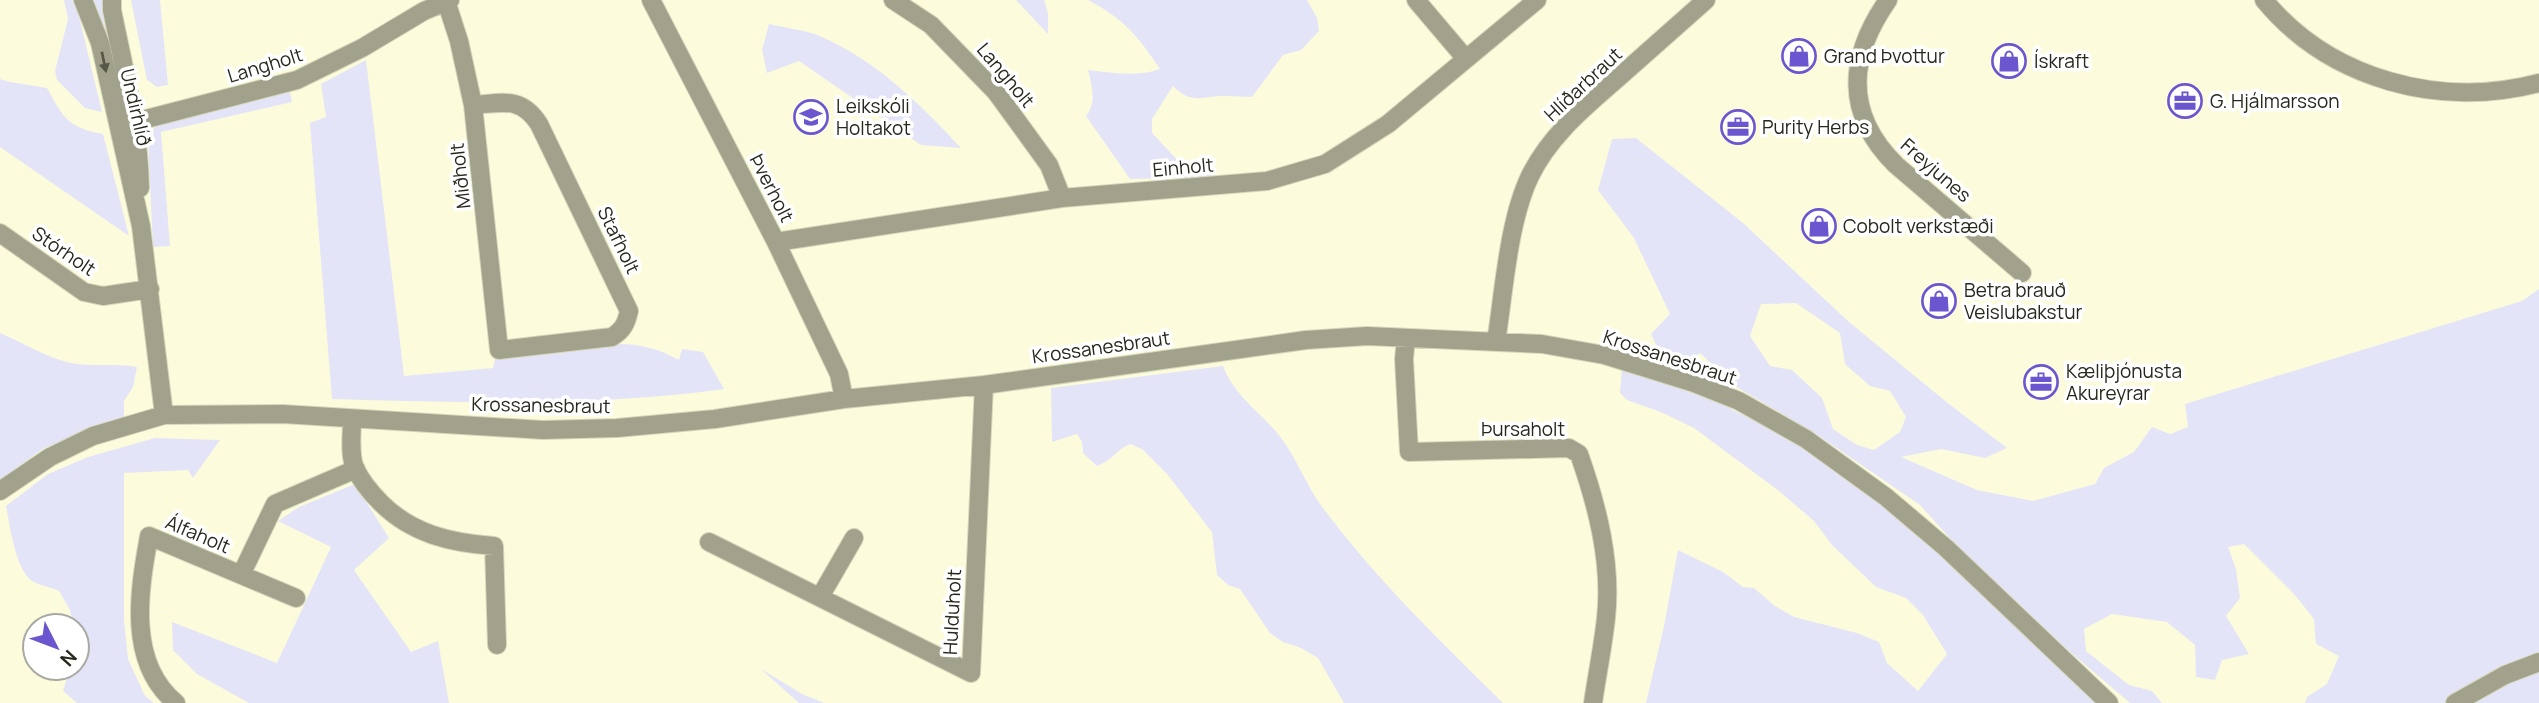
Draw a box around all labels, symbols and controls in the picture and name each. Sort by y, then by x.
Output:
street label: Langholt [971,37,1041,113]
shop icon: Grand Þvottur [1780,37,1818,75]
street label: Langholt [224,41,306,89]
street label: Hlíðarbraut [1538,41,1628,127]
shop icon: Ískraft [1990,42,2028,80]
place label: Grand Þvottur [1824,43,1945,69]
place label: Ískraft [2034,48,2089,74]
one-way arrow [99,51,110,73]
street label: Undirhlíð [115,66,157,148]
office icon: G. Hjálmarsson [2166,82,2204,120]
place label: G. Hjálmarsson [2210,88,2339,114]
place label: Leikskóli Holtakot [836,93,911,141]
school or university icon: Leikskóli Holtakot [792,98,830,136]
office icon: Purity Herbs [1719,108,1757,146]
place label: Purity Herbs [1762,114,1869,140]
street label: Freyjunes [1895,132,1977,208]
street label: Miðholt [444,142,476,210]
street label: Þverholt [744,150,800,226]
street label: Einholt [1151,151,1215,183]
street label: Stafholt [592,202,646,278]
shop icon: Cobolt verkstæði [1800,207,1838,245]
place label: Cobolt verkstæði [1843,213,1994,239]
street label: Stórholt [27,220,101,282]
place label: Betra brauð Veislubakstur [1964,277,2082,325]
shop icon: Betra brauð Veislubakstur [1920,282,1958,320]
street label: Krossanesbraut [1600,323,1740,391]
street label: Krossanesbraut [1030,324,1172,370]
place label: Kæliþjónusta Akureyrar [2066,358,2182,406]
office icon: Kæliþjónusta Akureyrar [2022,363,2060,401]
street label: Krossanesbraut [471,391,611,419]
street label: Þursaholt [1481,416,1565,442]
street label: Álfaholt [162,509,234,559]
street label: Hulduholt [937,568,967,656]
north arrow [21,612,91,682]
text: N [54,645,83,672]

